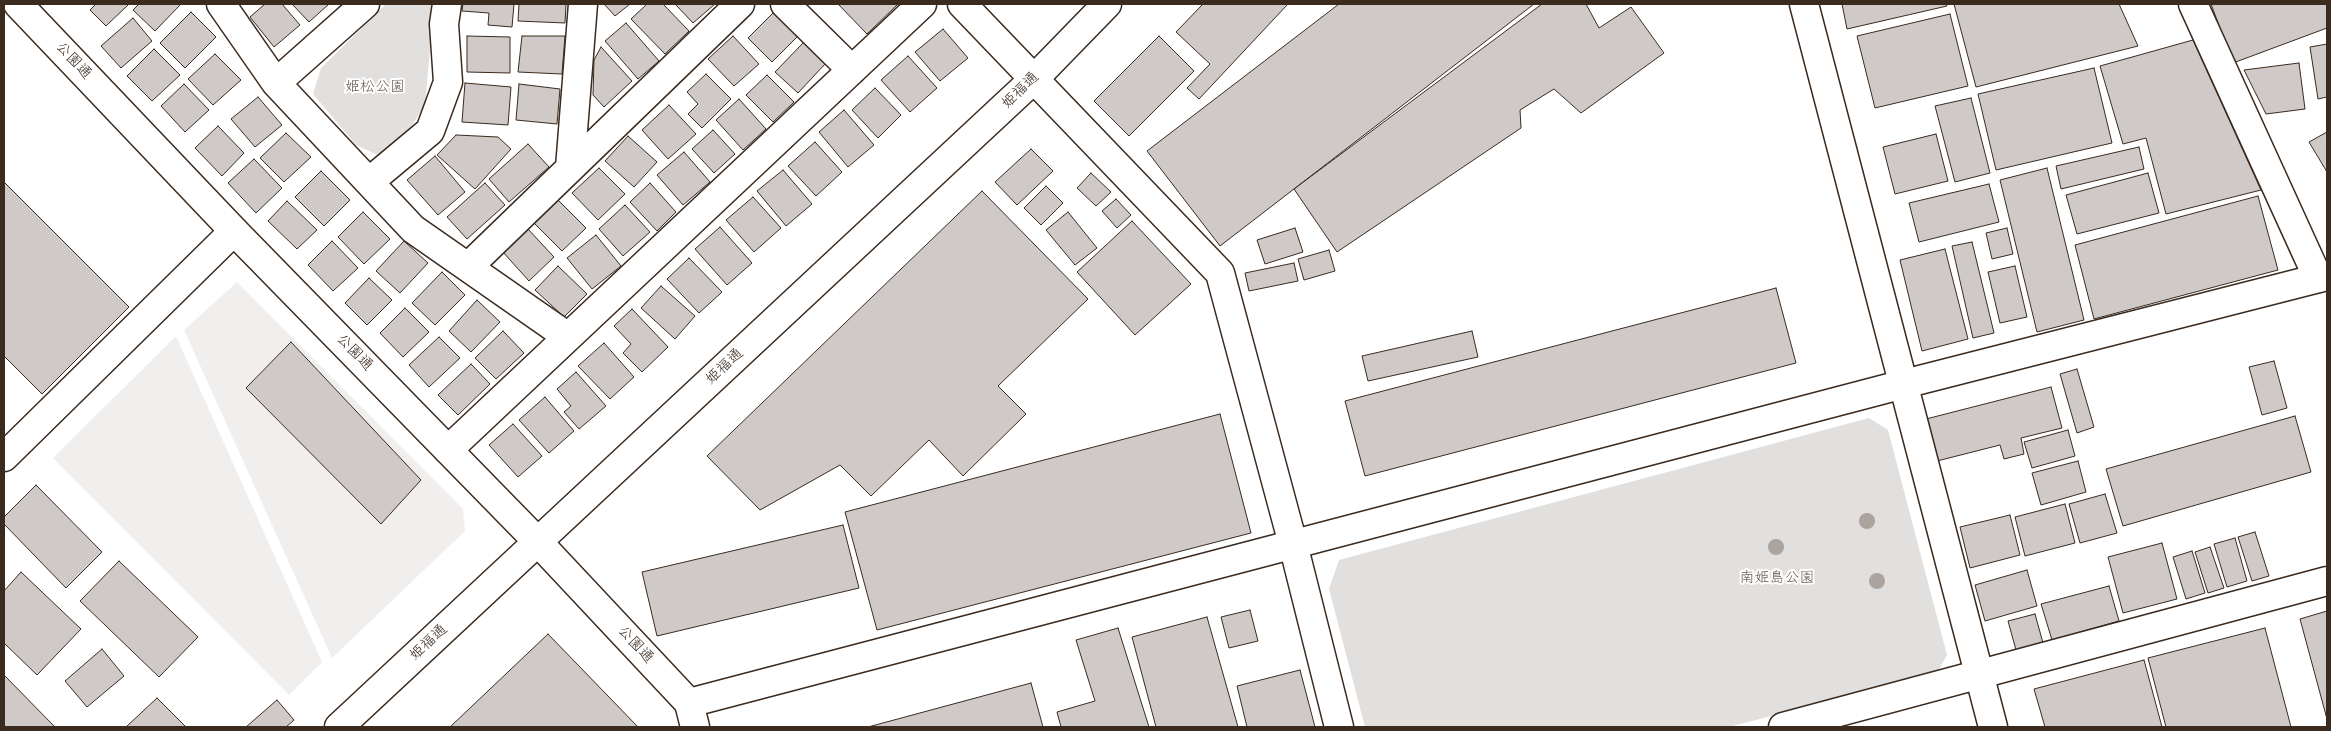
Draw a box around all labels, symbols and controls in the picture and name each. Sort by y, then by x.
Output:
street label: 公園通 [51,38,95,84]
street label: 姫福通 [999,69,1043,113]
park label: 姫松公園 [345,79,405,97]
street label: 公園通 [332,331,376,375]
street label: 姫福通 [702,345,748,389]
park label: 南姫島公園 [1740,570,1814,588]
street label: 姫福通 [406,621,452,665]
street label: 公園通 [613,622,657,668]

